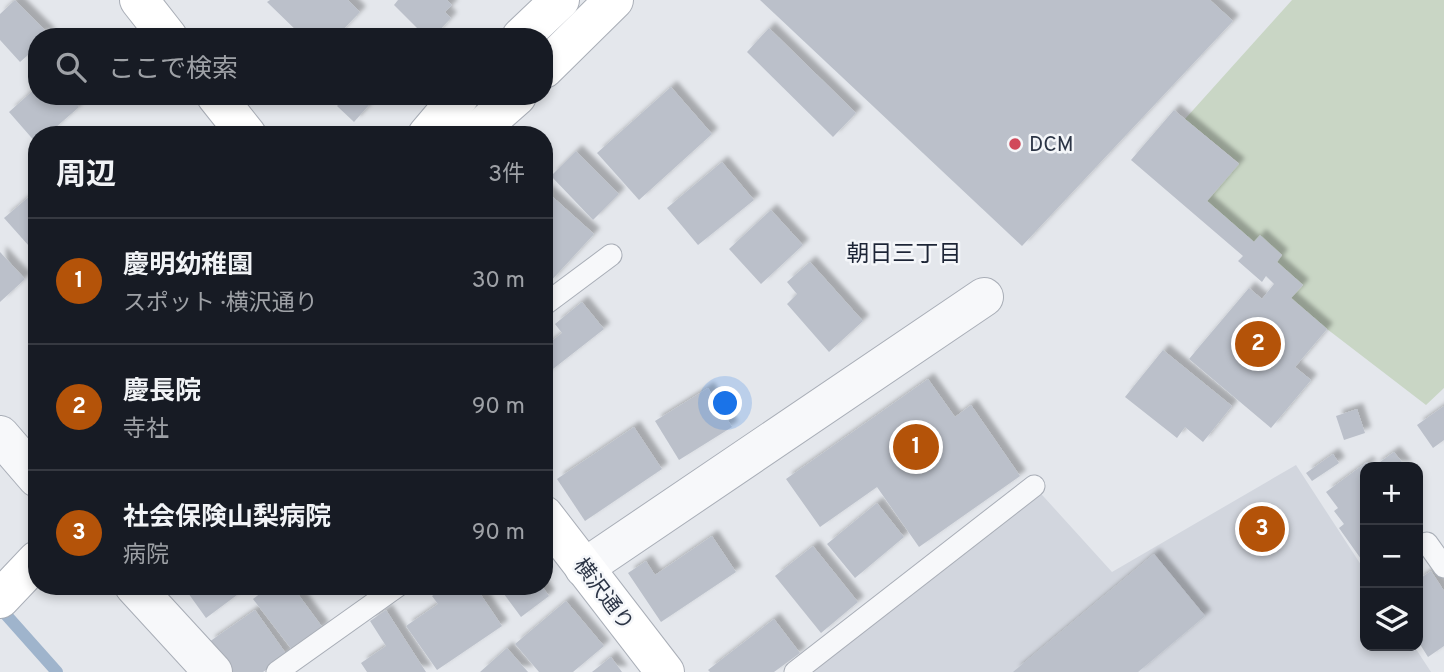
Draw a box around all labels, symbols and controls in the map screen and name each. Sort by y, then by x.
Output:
search box [28,28,553,105]
icon: search [52,48,90,86]
text: ここで検索 [108,54,238,87]
place label: DCM [1029,132,1074,159]
marker: DCM [1007,136,1023,152]
text: 周辺 [56,158,116,195]
text: 3件 [488,161,525,190]
district label: 朝日三丁目 [847,241,962,270]
text: 慶明幼稚園 [123,250,253,283]
text: 1 [74,267,84,296]
text: 30 m [472,267,525,296]
text: スポット · 横沢通り [123,290,318,319]
pin: 2 [1235,318,1281,370]
text: 慶長院 [123,376,201,409]
your location [708,386,742,420]
text: 2 [72,393,86,422]
text: 90 m [472,393,525,422]
text: 寺社 [123,416,169,445]
pin: 1 [893,421,939,473]
map controls [1360,462,1423,651]
button: + [1360,462,1423,525]
text: 社会保険山梨病院 [123,502,331,535]
pin: 3 [1239,503,1285,555]
text: 3 [72,519,86,548]
text: 90 m [472,519,525,548]
button: − [1360,525,1423,588]
text: 病院 [123,542,169,571]
street label: 横沢通り [567,553,639,637]
button: layers [1360,588,1423,651]

